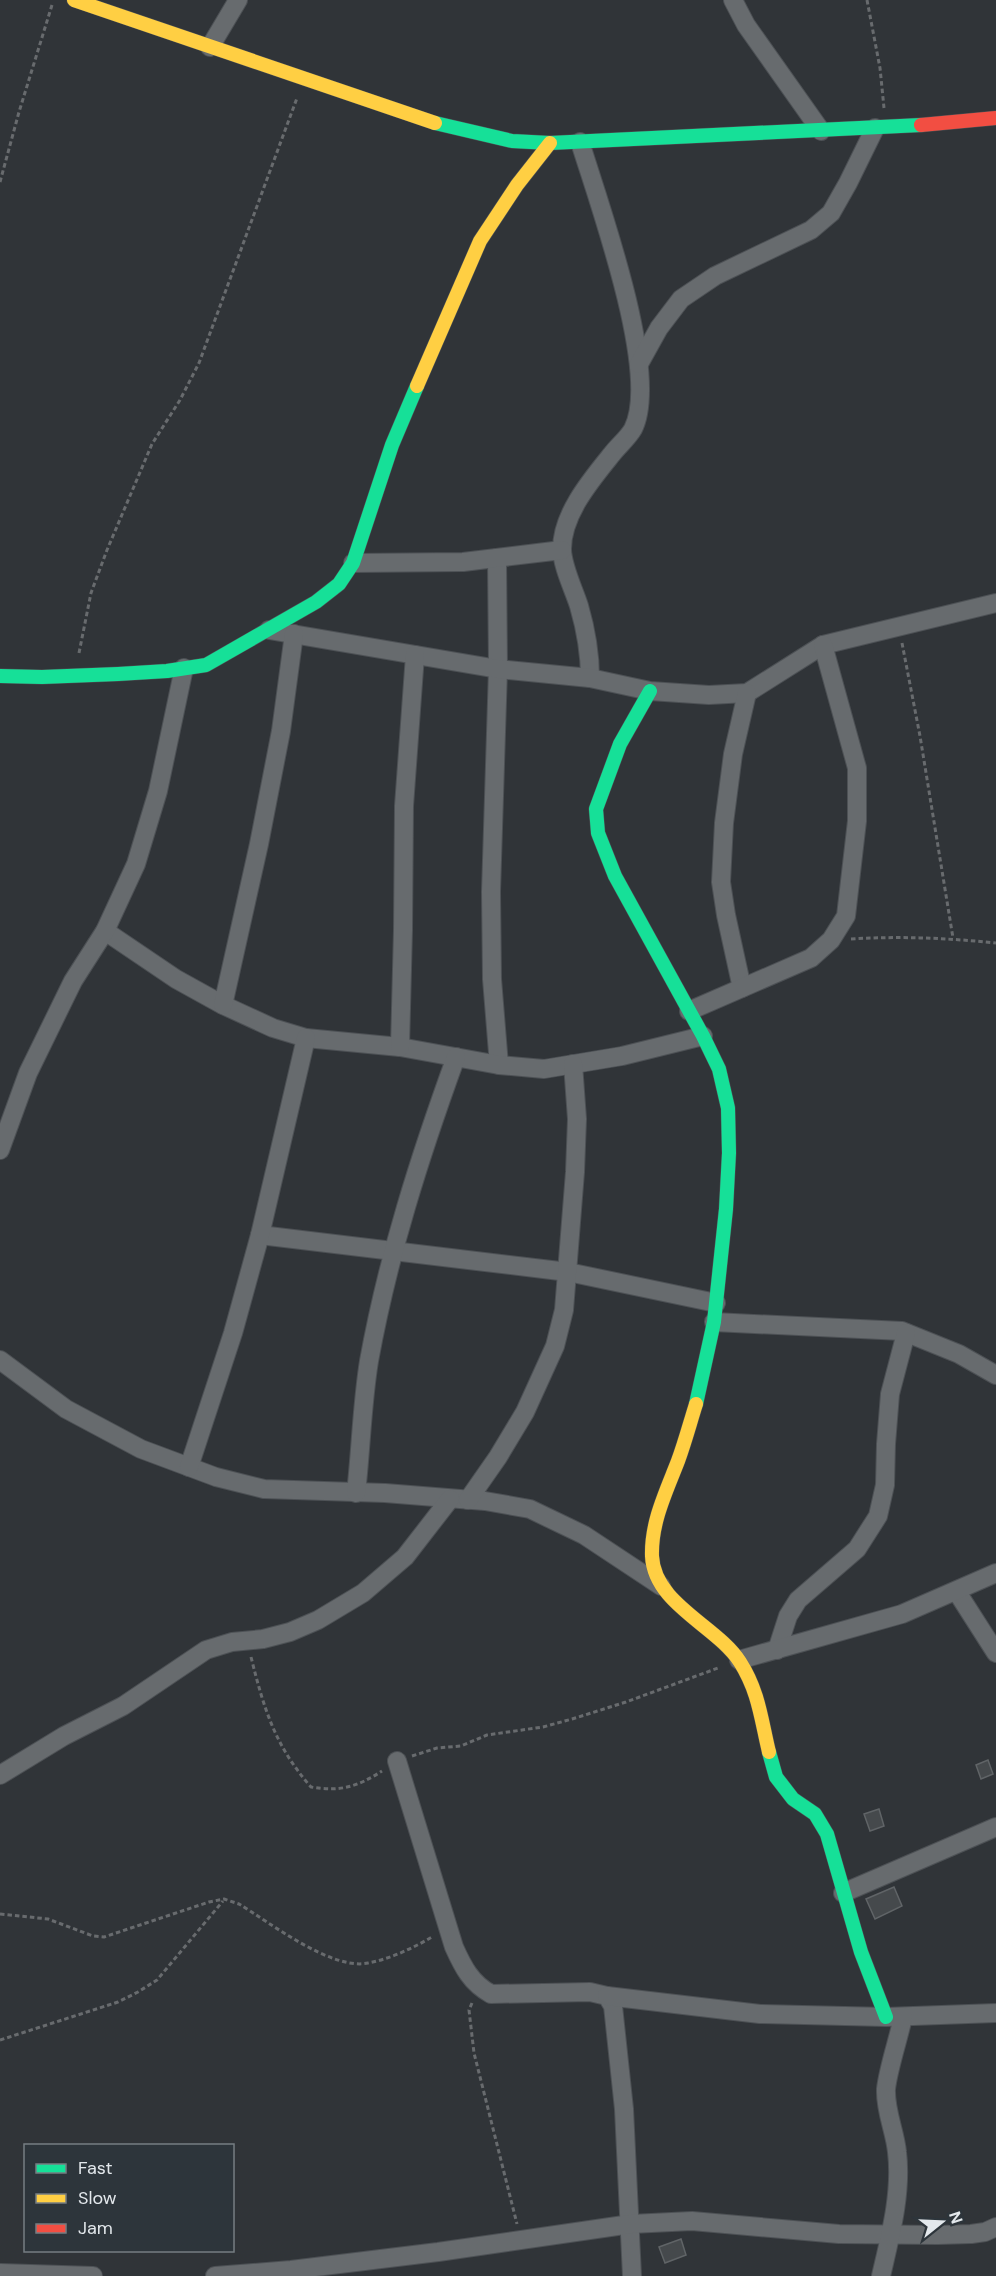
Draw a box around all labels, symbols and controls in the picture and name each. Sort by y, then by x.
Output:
legend [24,2144,234,2252]
text: Fast [78,2156,113,2180]
text: Slow [78,2186,117,2210]
north arrow [912,2192,972,2252]
text: N [944,2209,968,2226]
text: Jam [78,2216,113,2240]

